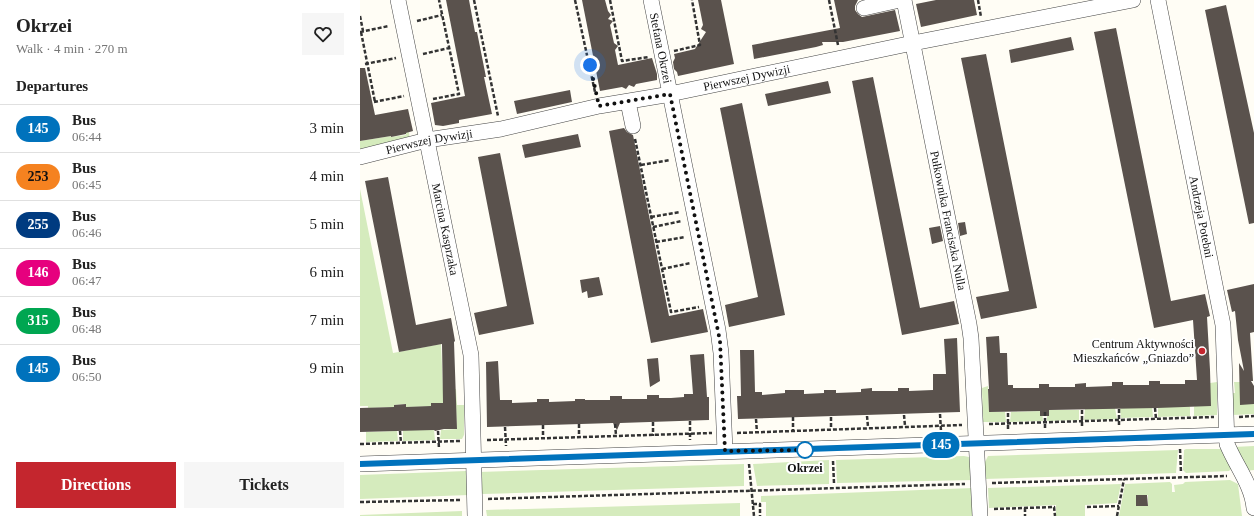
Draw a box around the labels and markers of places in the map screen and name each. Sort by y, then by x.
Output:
place label: Centrum Aktywności Mieszkańców „Gniazdo” [1073,337,1195,365]
marker: Centrum Aktywności Mieszkańców „Gniazdo” [1197,346,1207,356]
marker: Okrzei [796,441,814,459]
place label: Okrzei [787,461,823,475]

